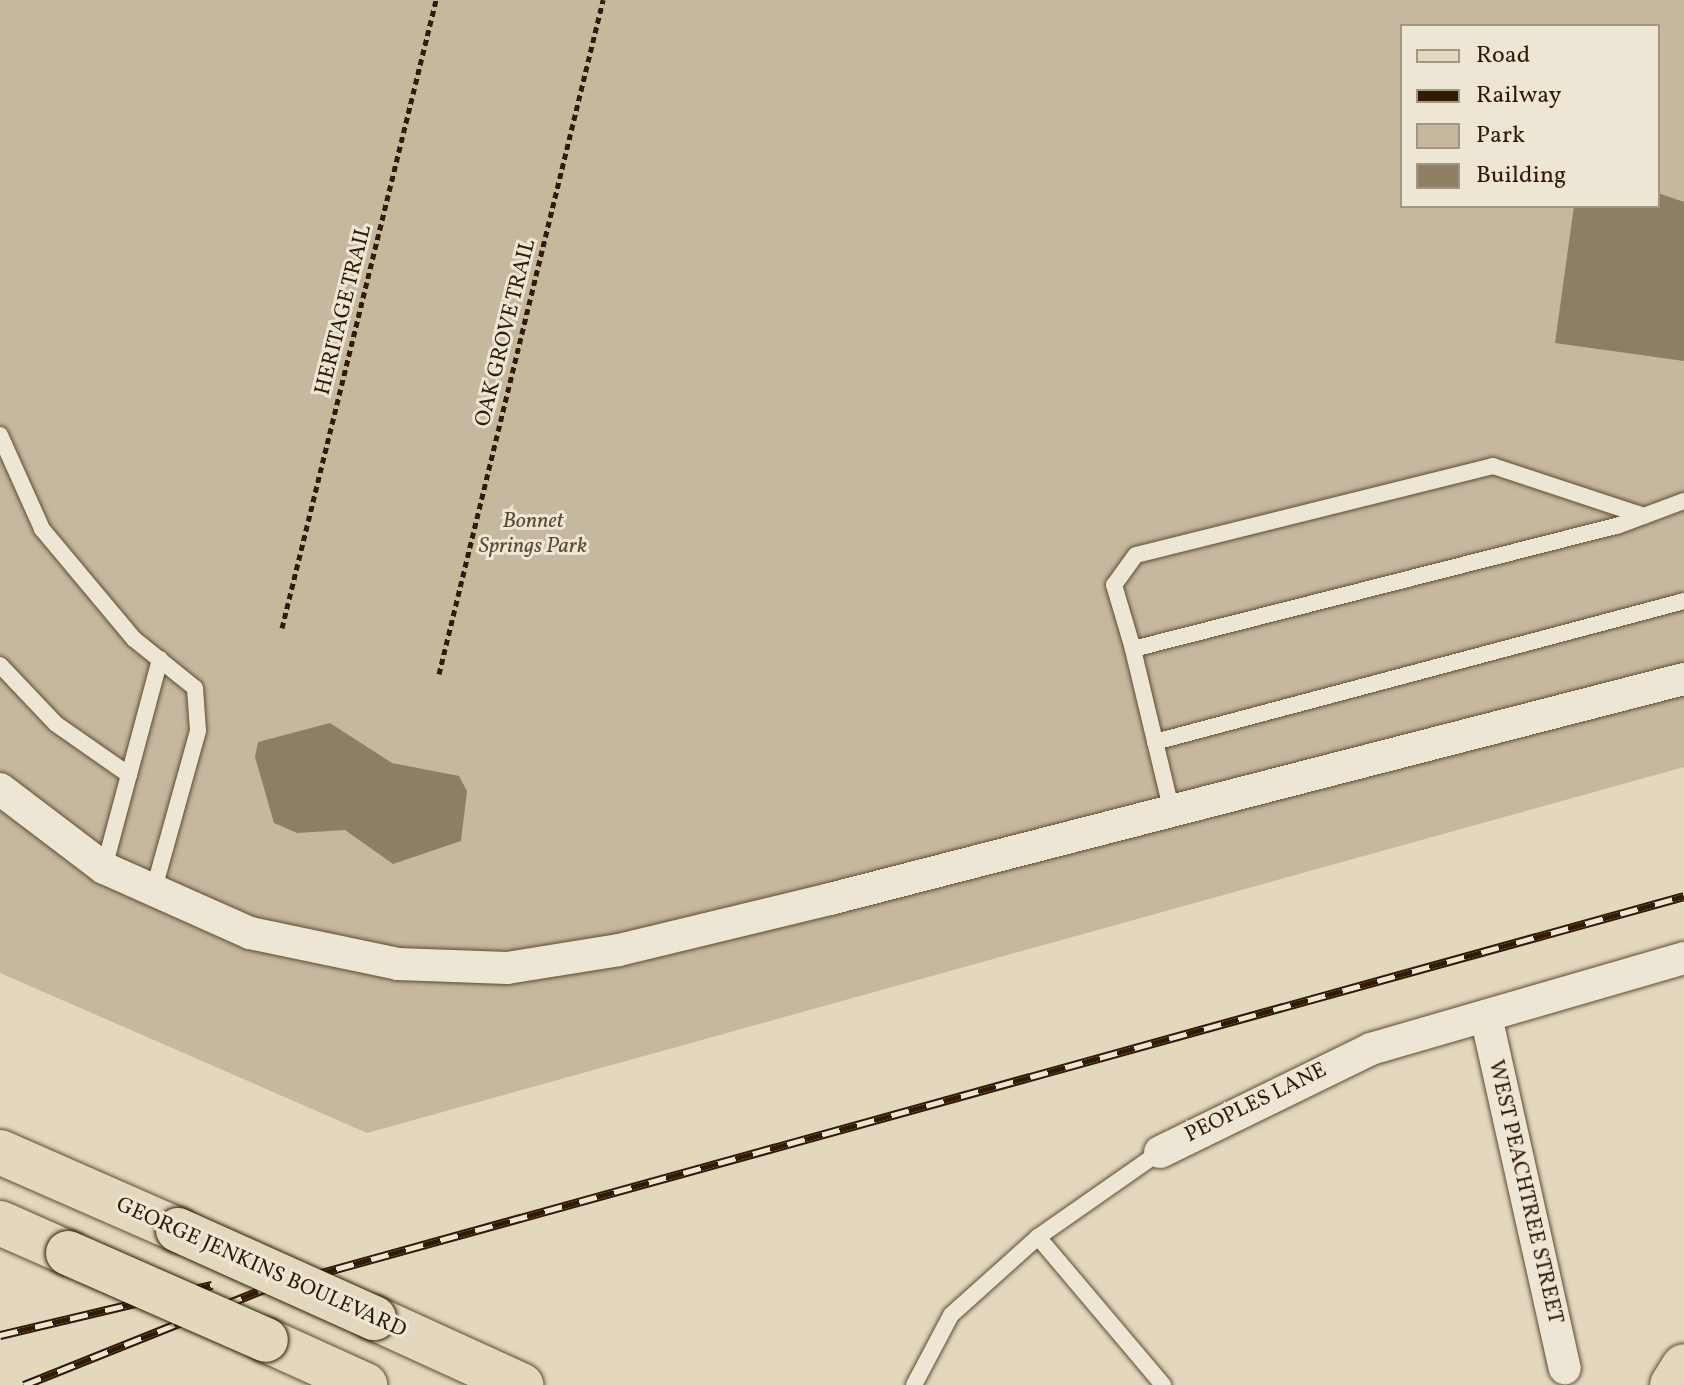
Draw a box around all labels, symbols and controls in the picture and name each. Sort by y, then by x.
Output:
legend [1400,24,1660,208]
text: Road [1476,39,1530,73]
text: Railway [1476,79,1562,113]
text: Park [1476,119,1525,153]
text: Building [1476,159,1566,193]
street label: HERITAGE TRAIL [310,222,378,398]
street label: OAK GROVE TRAIL [470,236,542,430]
park label: Bonnet Springs Park [479,508,587,560]
street label: PEOPLES LANE [1181,1057,1331,1149]
street label: WEST PEACHTREE STREET [1482,1057,1568,1327]
street label: GEORGE JENKINS BOULEVARD [112,1192,410,1344]

